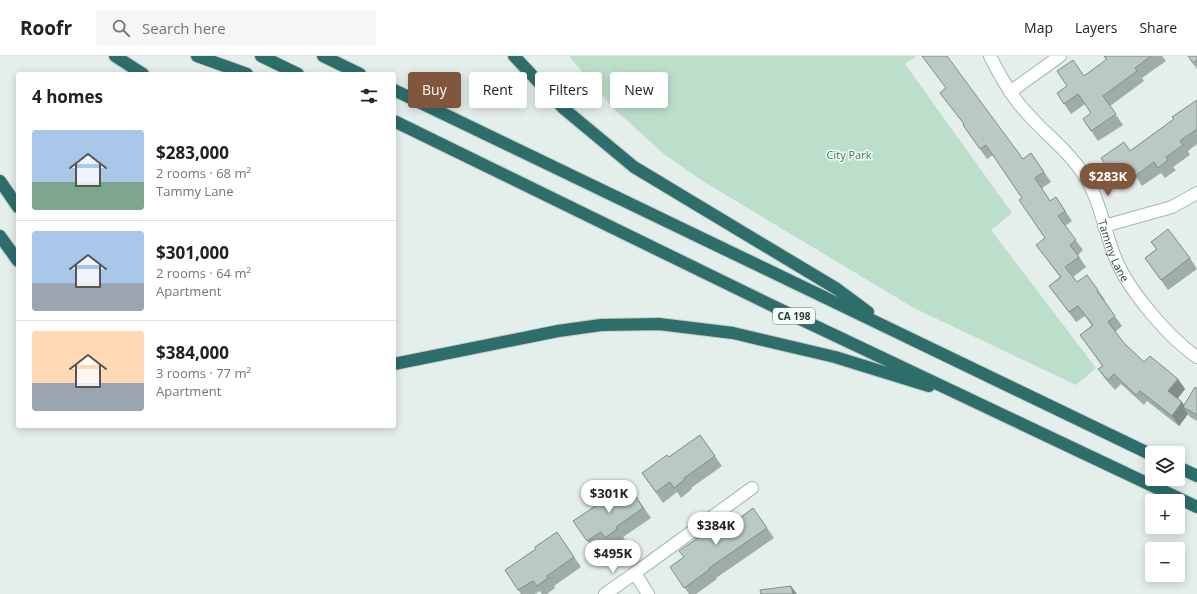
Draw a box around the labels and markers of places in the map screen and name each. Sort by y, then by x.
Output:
pin: $283K [1080,163,1136,197]
pin: $301K [581,480,637,514]
pin: $384K [688,512,744,546]
pin: $495K [585,540,641,574]

